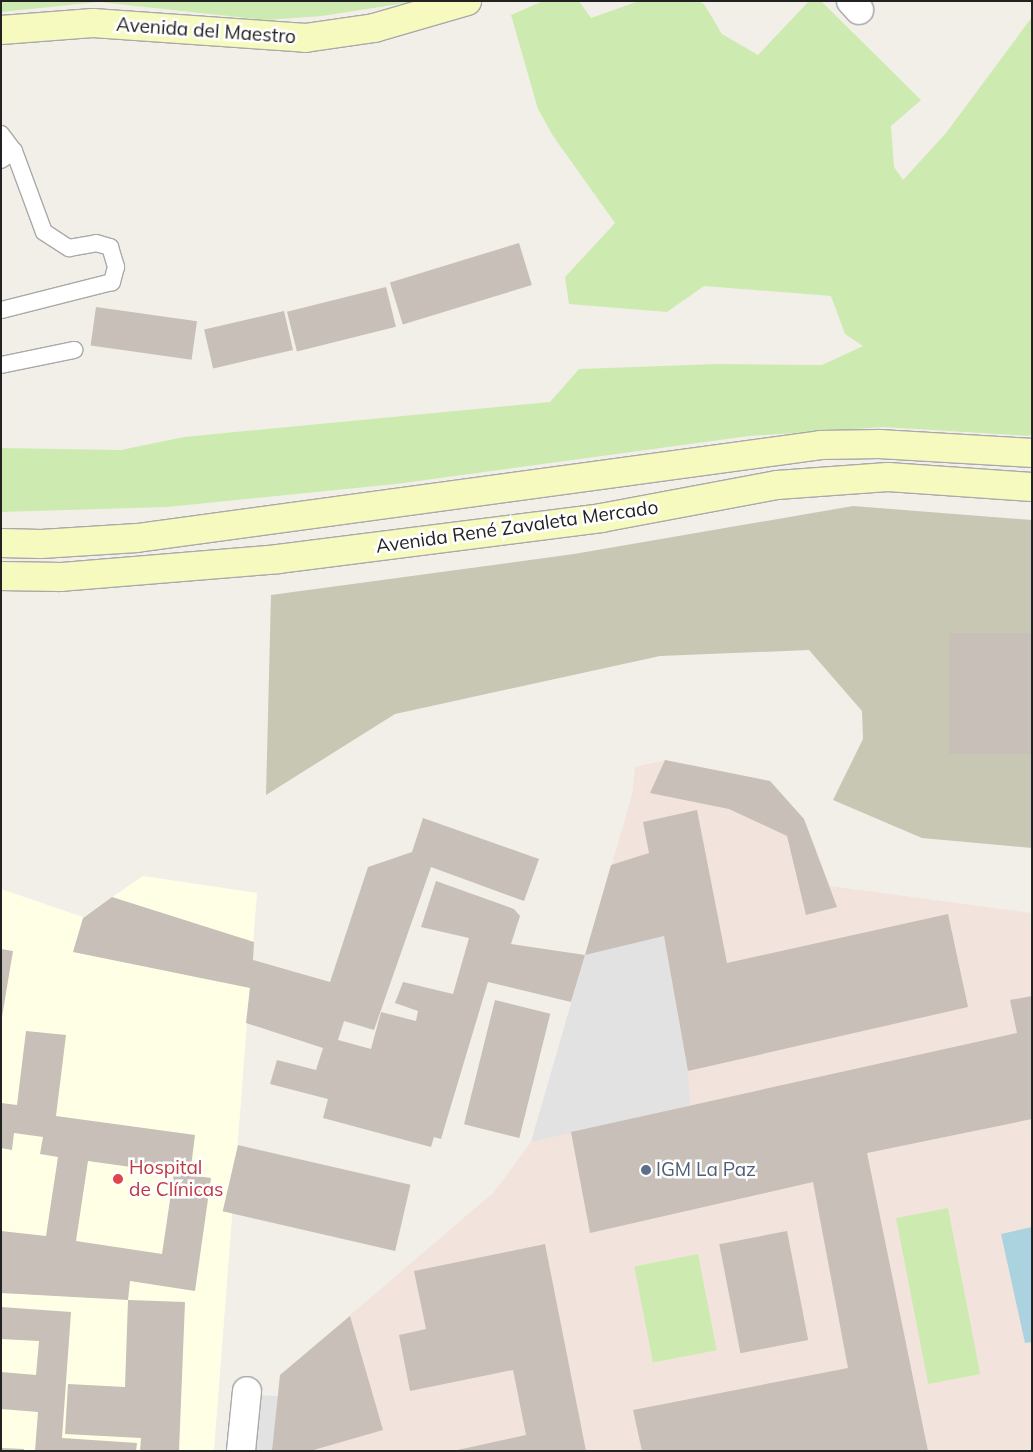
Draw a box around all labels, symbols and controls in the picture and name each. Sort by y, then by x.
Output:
street label: Avenida del Maestro [115,13,297,49]
street label: Avenida René Zavaleta Mercado [374,496,660,558]
place label: Hospital de Clínicas [129,1157,224,1201]
place label: IGM La Paz [656,1159,756,1181]
marker: IGM La Paz [640,1164,652,1176]
marker: Hospital de Clínicas [111,1172,125,1186]

